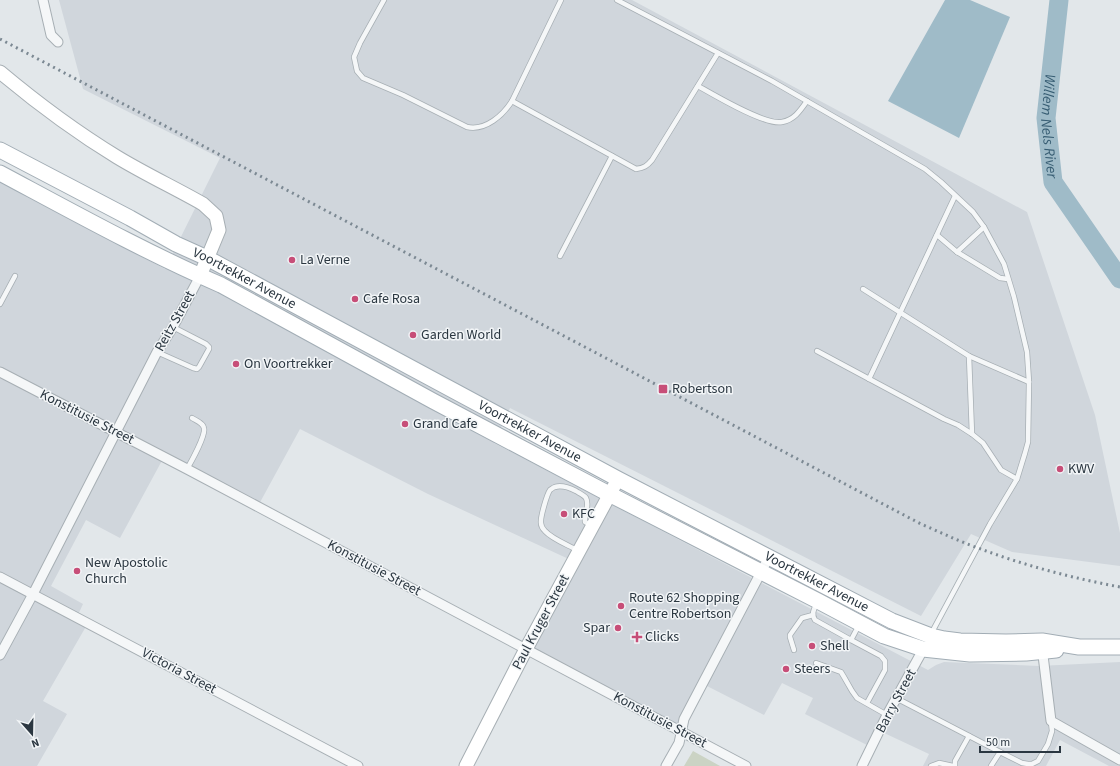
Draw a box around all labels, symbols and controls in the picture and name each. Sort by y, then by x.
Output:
water label: Willem Nels River [1036,73,1063,180]
street label: Voortrekker Avenue [189,243,300,314]
place label: La Verne [300,250,350,270]
marker: La Verne [287,255,297,265]
street label: Reitz Street [150,287,200,355]
place label: Cafe Rosa [363,289,420,309]
marker: Cafe Rosa [350,294,360,304]
place label: Garden World [421,325,501,345]
marker: Garden World [408,330,418,340]
place label: On Voortrekker [244,354,333,374]
marker: On Voortrekker [231,359,241,369]
place label: Robertson [672,379,733,399]
marker: Robertson [657,383,669,395]
street label: Konstitusie Street [36,385,138,450]
street label: Voortrekker Avenue [474,396,585,468]
place label: Grand Cafe [413,414,477,434]
marker: Grand Cafe [400,419,410,429]
place label: KWV [1068,459,1095,479]
marker: KWV [1055,464,1065,474]
place label: KFC [572,504,595,524]
marker: KFC [559,509,569,519]
street label: Konstitusie Street [324,535,425,601]
street label: Voortrekker Avenue [761,547,872,617]
place label: New Apostolic Church [85,553,169,589]
marker: New Apostolic Church [72,566,82,576]
street label: Paul Kruger Street [507,571,575,673]
place label: Route 62 Shopping Centre Robertson [629,588,739,624]
marker: Route 62 Shopping Centre Robertson [616,601,626,611]
place label: Spar [583,618,610,638]
marker: Spar [613,623,623,633]
place label: Clicks [645,627,679,647]
marker: Clicks [632,632,642,642]
place label: Shell [820,636,850,656]
marker: Shell [807,641,817,651]
street label: Victoria Street [138,643,220,699]
place label: Steers [794,659,830,679]
marker: Steers [781,664,791,674]
street label: Barry Street [871,665,921,737]
street label: Konstitusie Street [610,687,711,753]
north arrow [12,714,52,754]
scale bar [980,728,1060,754]
text: 50 m [986,734,1010,751]
text: N [29,735,41,751]

